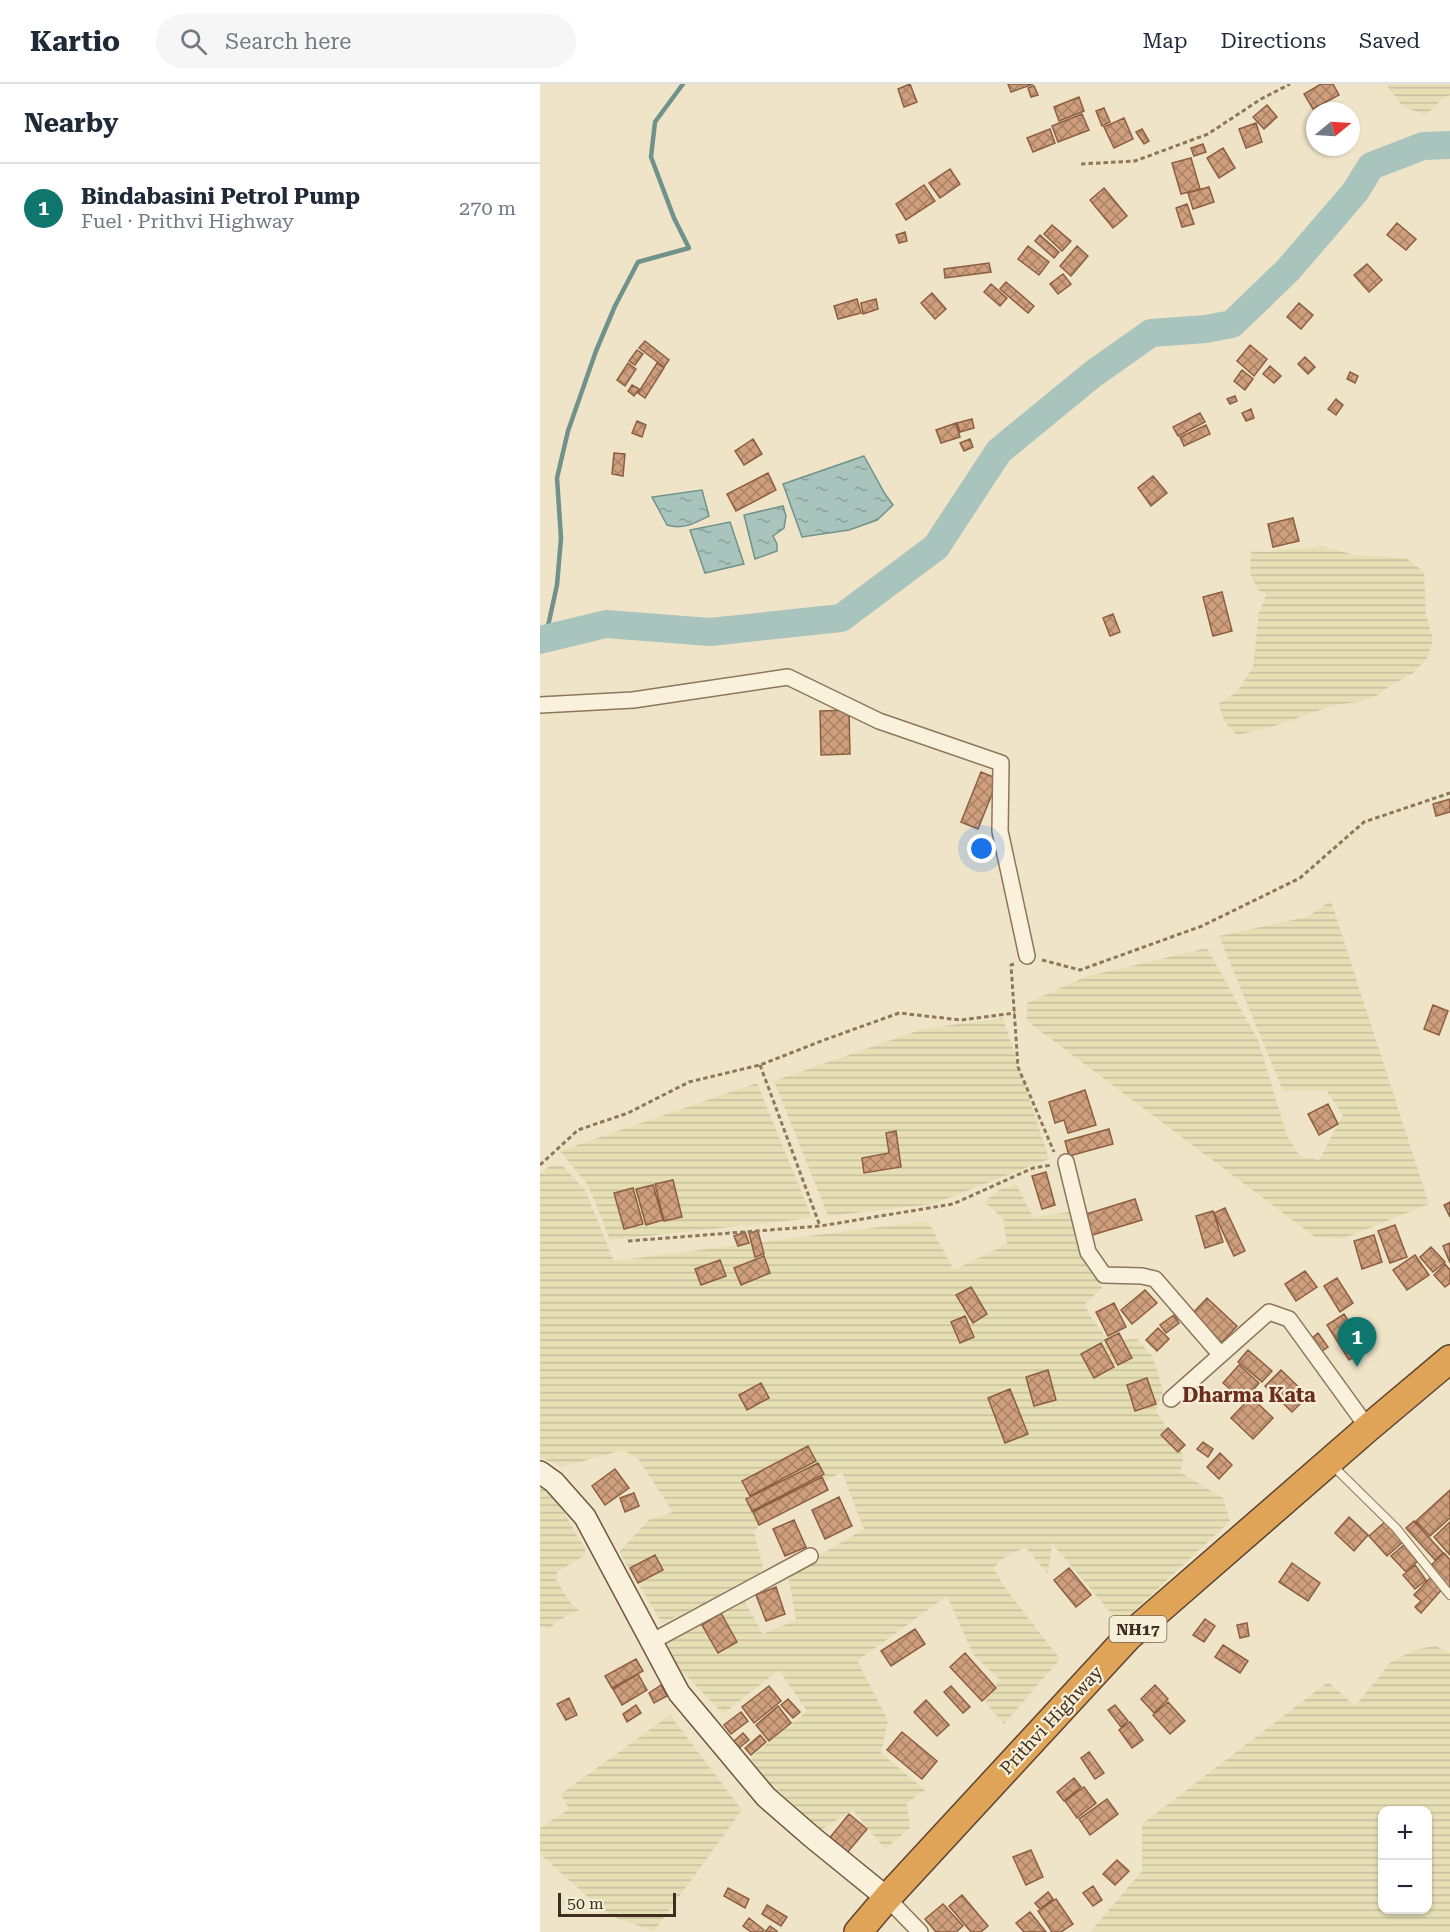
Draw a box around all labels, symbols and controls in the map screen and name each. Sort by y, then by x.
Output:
search box [156,14,576,68]
text: Kartio [30,25,120,58]
icon: search [177,25,210,58]
text: Search here [225,29,351,54]
text: Map [1143,29,1187,53]
text: Directions [1220,29,1326,53]
text: Saved [1359,29,1420,53]
north arrow [1306,102,1360,156]
text: Nearby [24,108,118,138]
text: Bindabasini Petrol Pump [81,184,360,209]
text: 1 [38,196,49,220]
text: 270 m [459,196,516,220]
text: Fuel · Prithvi Highway [81,209,294,233]
your location [967,834,996,863]
pin: 1 [1338,1318,1376,1367]
district label: Dharma Kata [1182,1383,1316,1407]
road number: NH17 [1110,1616,1166,1642]
street label: Prithvi Highway [995,1661,1107,1779]
map controls [1378,1806,1432,1914]
button: + [1378,1806,1432,1860]
button: − [1378,1860,1432,1914]
scale bar [558,1890,676,1918]
text: 50 m [567,1894,604,1913]

